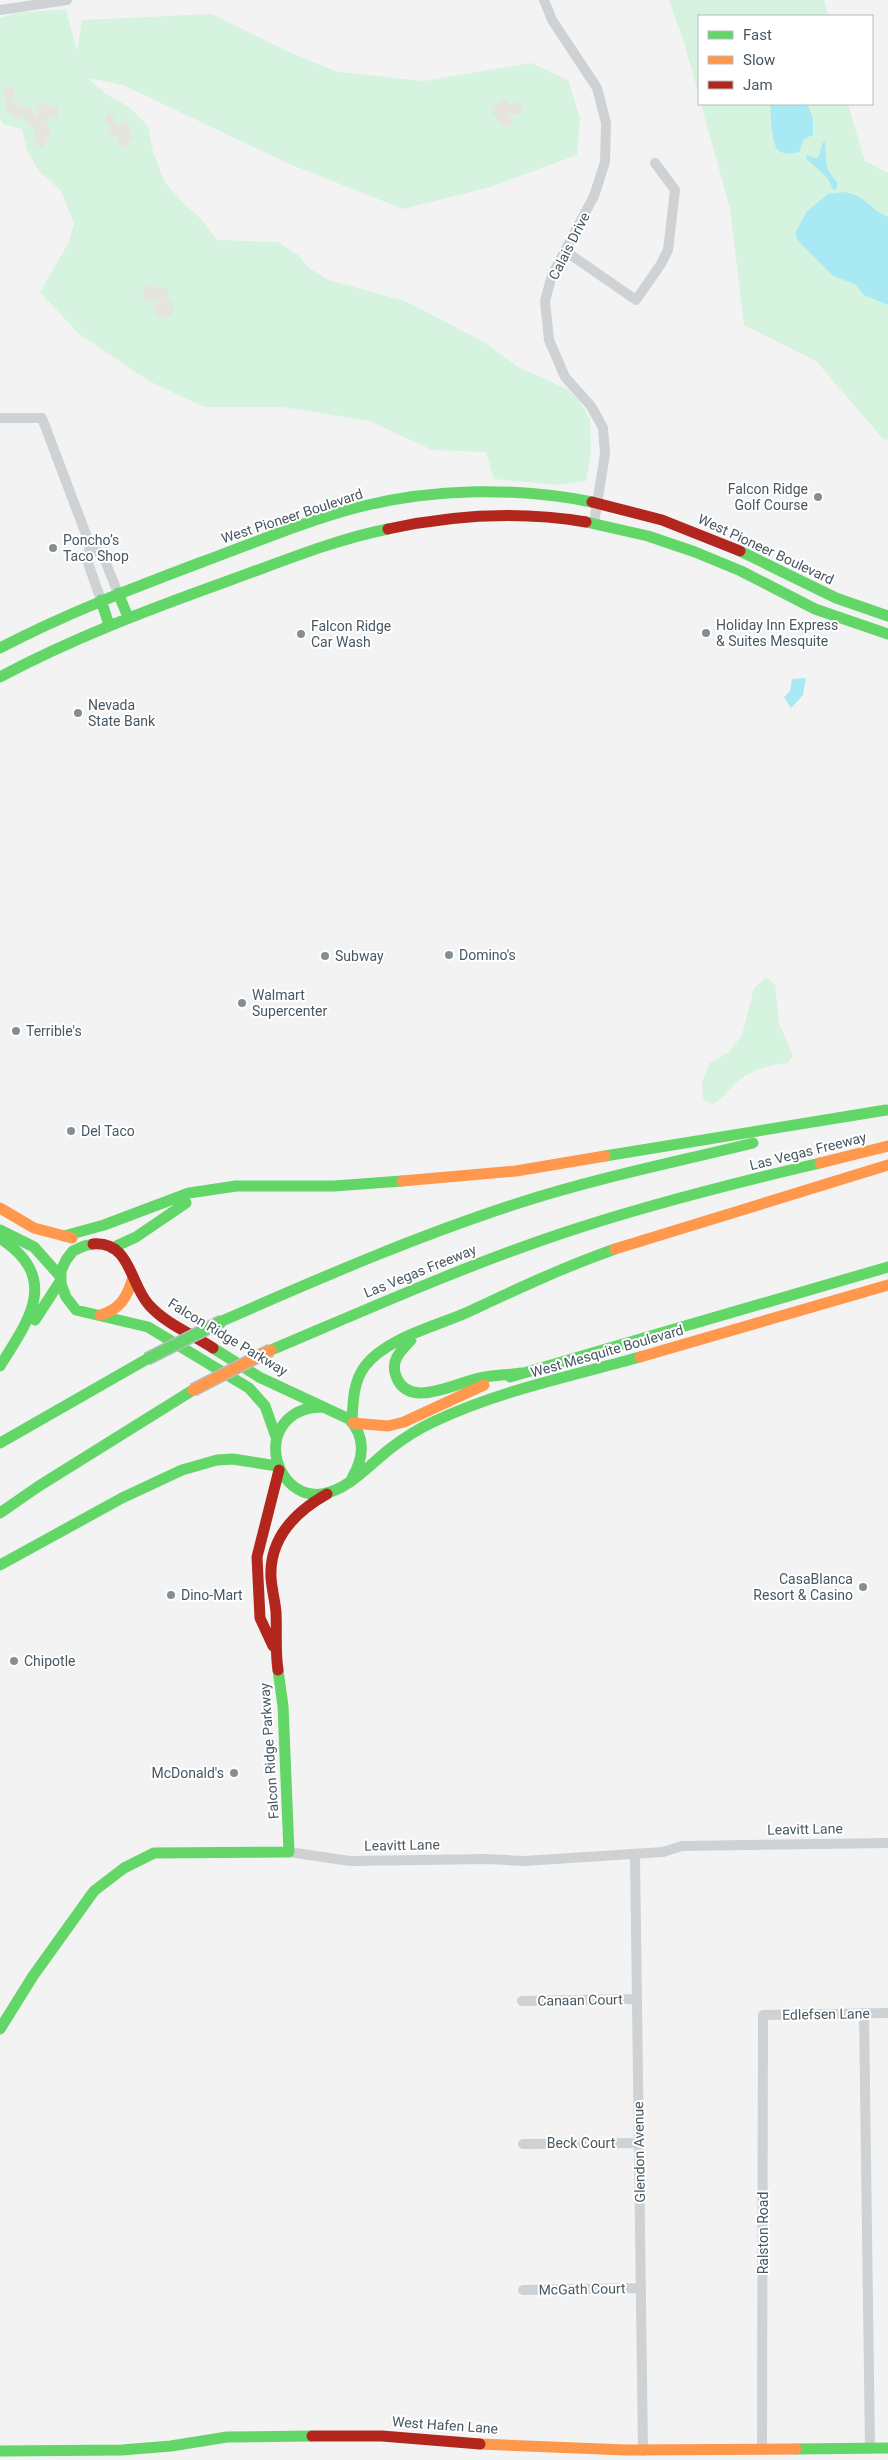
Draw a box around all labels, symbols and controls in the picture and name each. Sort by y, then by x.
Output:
legend [698,15,873,105]
text: Fast [743,26,772,44]
text: Slow [743,51,775,69]
text: Jam [743,76,773,94]
street label: Calais Drive [545,210,593,282]
place label: Falcon Ridge Golf Course [728,481,808,513]
street label: West Pioneer Boulevard [219,486,365,546]
marker: Falcon Ridge Golf Course [812,491,824,503]
street label: West Pioneer Boulevard [696,510,836,588]
place label: Poncho’s Taco Shop [63,532,129,564]
marker: Poncho’s Taco Shop [47,542,59,554]
place label: Holiday Inn Express & Suites Mesquite [716,617,838,649]
place label: Falcon Ridge Car Wash [311,618,391,650]
marker: Holiday Inn Express & Suites Mesquite [700,627,712,639]
marker: Falcon Ridge Car Wash [295,628,307,640]
place label: Nevada State Bank [88,697,156,729]
marker: Nevada State Bank [72,707,84,719]
place label: Domino's [459,947,516,963]
place label: Subway [335,948,384,964]
marker: Domino's [443,949,455,961]
marker: Subway [319,950,331,962]
place label: Walmart Supercenter [252,987,327,1019]
marker: Walmart Supercenter [236,997,248,1009]
place label: Terrible's [26,1023,82,1039]
marker: Terrible's [10,1025,22,1037]
place label: Del Taco [81,1123,135,1139]
marker: Del Taco [65,1125,77,1137]
street label: Las Vegas Freeway [748,1129,868,1173]
street label: Las Vegas Freeway [361,1241,479,1301]
street label: Falcon Ridge Parkway [165,1295,291,1379]
street label: West Mesquite Boulevard [529,1321,685,1381]
place label: CasaBlanca Resort & Casino [753,1571,853,1603]
marker: CasaBlanca Resort & Casino [857,1581,869,1593]
place label: Dino-Mart [181,1587,243,1603]
marker: Dino-Mart [165,1589,177,1601]
place label: Chipotle [24,1653,75,1669]
marker: Chipotle [8,1655,20,1667]
street label: Falcon Ridge Parkway [256,1682,282,1820]
place label: McDonald's [152,1765,224,1781]
marker: McDonald's [228,1767,240,1779]
street label: Leavitt Lane [767,1820,843,1838]
street label: Leavitt Lane [364,1836,440,1854]
street label: Canaan Court [537,1991,623,2009]
street label: Edlefsen Lane [782,2005,870,2023]
street label: Glendon Avenue [630,2101,648,2203]
street label: Beck Court [547,2135,616,2151]
street label: Ralston Road [755,2192,771,2274]
street label: McGath Court [538,2280,626,2298]
street label: West Hafen Lane [391,2413,499,2437]

